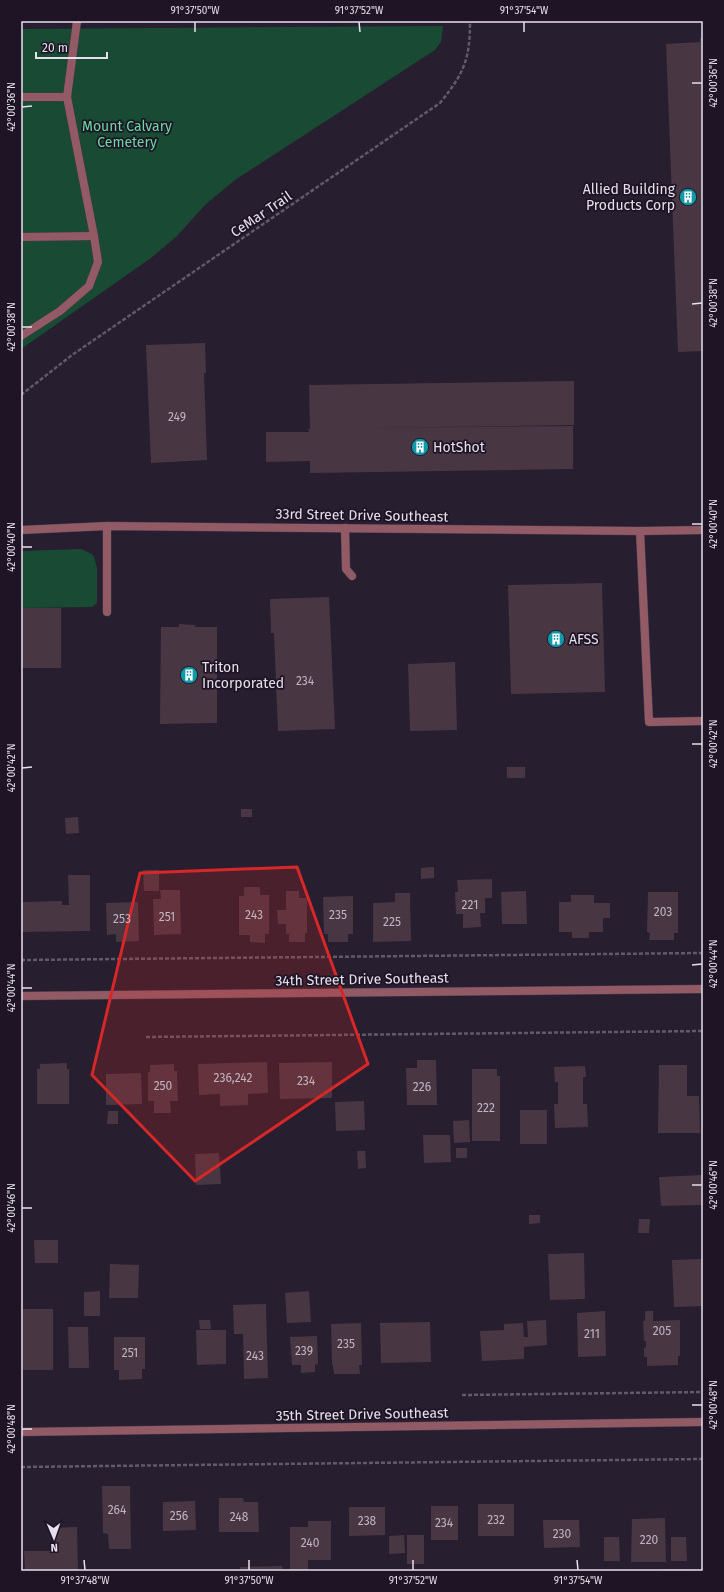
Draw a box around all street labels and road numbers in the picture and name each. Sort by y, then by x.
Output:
street label: CeMar Trail [227,188,295,241]
street label: 33rd Street Drive Southeast [275,505,450,526]
street label: 34th Street Drive Southeast [275,969,450,990]
street label: 35th Street Drive Southeast [275,1404,450,1425]

